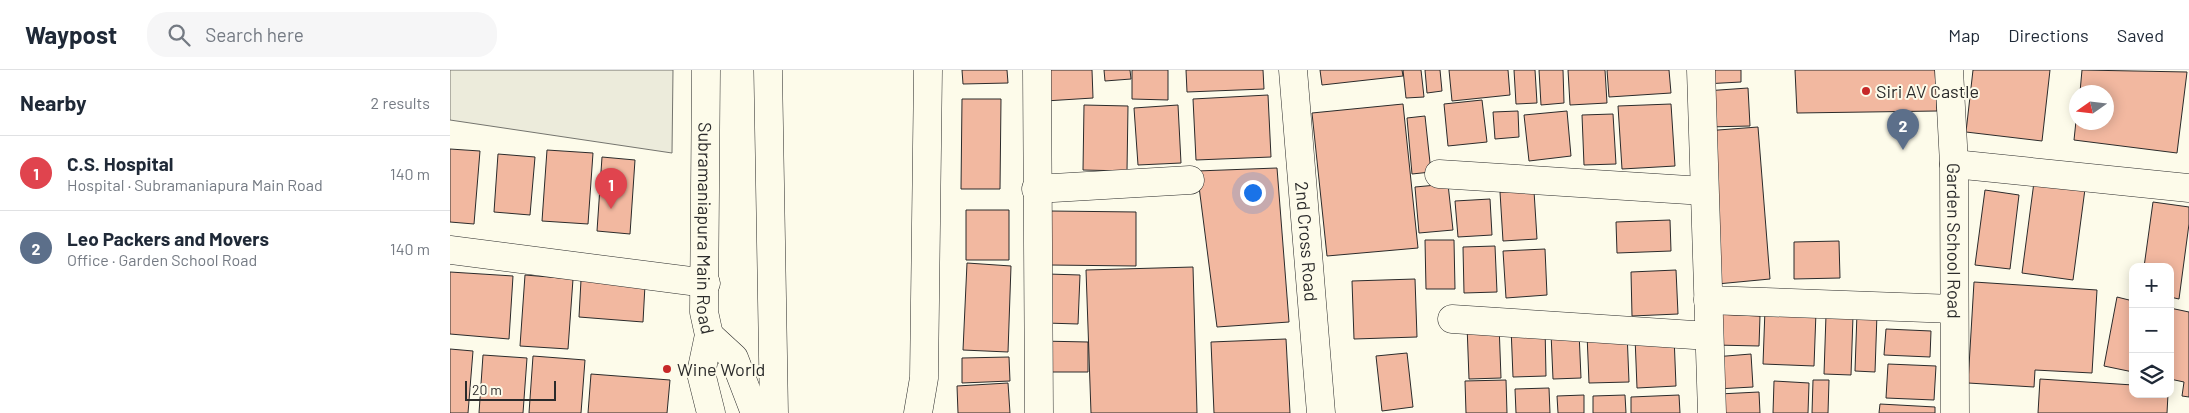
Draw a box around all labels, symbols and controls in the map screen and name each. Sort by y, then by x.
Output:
search box [147,12,497,57]
text: Waypost [25,20,117,49]
icon: search [165,21,193,49]
text: Search here [205,23,304,46]
text: Map [1948,24,1980,46]
text: Directions [2008,24,2089,46]
text: Saved [2117,24,2164,46]
place label: Siri AV Castle [1876,80,1979,102]
marker: Siri AV Castle [1860,85,1872,97]
north arrow [2069,85,2114,130]
text: Nearby [20,90,86,115]
text: 2 results [371,93,430,112]
pin: 2 [1887,109,1919,150]
street label: Subramaniapura Main Road [693,122,719,336]
text: C.S. Hospital [67,152,173,175]
street label: Garden School Road [1943,163,1966,319]
text: 1 [33,164,39,183]
text: 140 m [390,164,430,183]
pin: 1 [595,168,627,209]
text: Hospital · Subramaniapura Main Road [67,175,323,194]
your location [1240,180,1266,206]
street label: 2nd Cross Road [1291,181,1323,302]
text: Leo Packers and Movers [67,227,269,250]
text: 2 [32,239,40,258]
text: 140 m [390,239,430,258]
text: Office · Garden School Road [67,250,257,269]
map controls [2129,263,2174,398]
button: + [2129,263,2174,308]
button: − [2129,308,2174,353]
button: layers [2129,353,2174,398]
place label: Wine World [677,358,765,380]
marker: Wine World [661,363,673,375]
scale bar [465,378,556,401]
text: 20 m [472,381,502,398]

